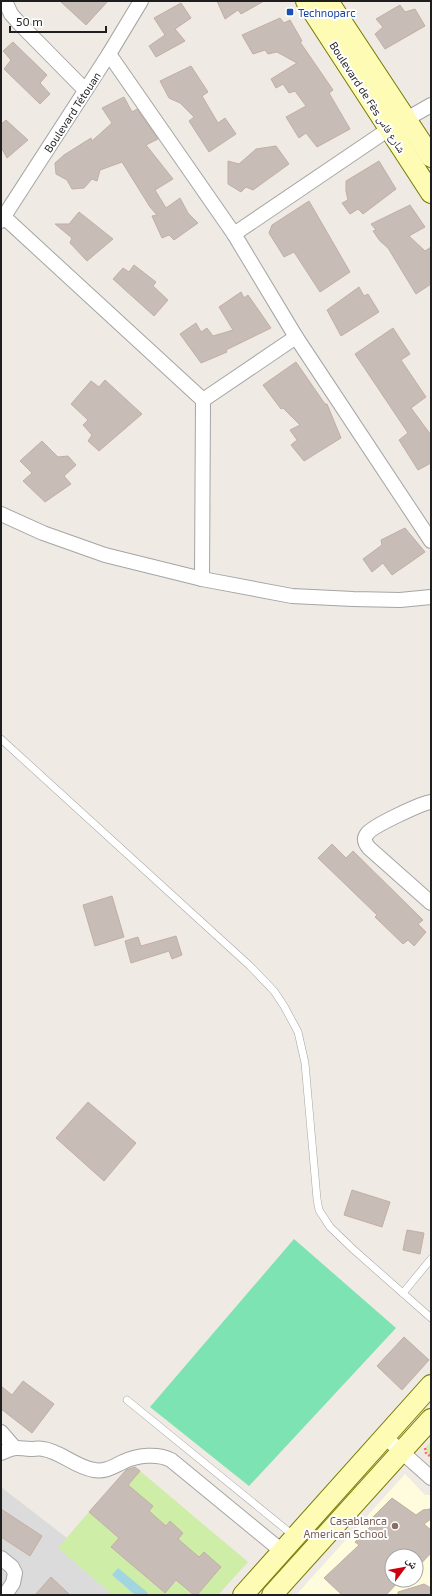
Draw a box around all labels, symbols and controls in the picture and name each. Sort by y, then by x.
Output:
place label: Technoparc [298,6,356,19]
marker: Technoparc [285,7,295,17]
scale bar [10,8,106,34]
text: 50 m [16,14,43,28]
street label: Boulevard de Fès شارع فاس [326,39,409,155]
street label: Boulevard Tétouan [41,69,103,155]
place label: Casablanca American School [304,1514,388,1540]
marker: Casablanca American School [390,1521,400,1531]
north arrow [384,1548,424,1588]
text: ش [403,1554,422,1572]

